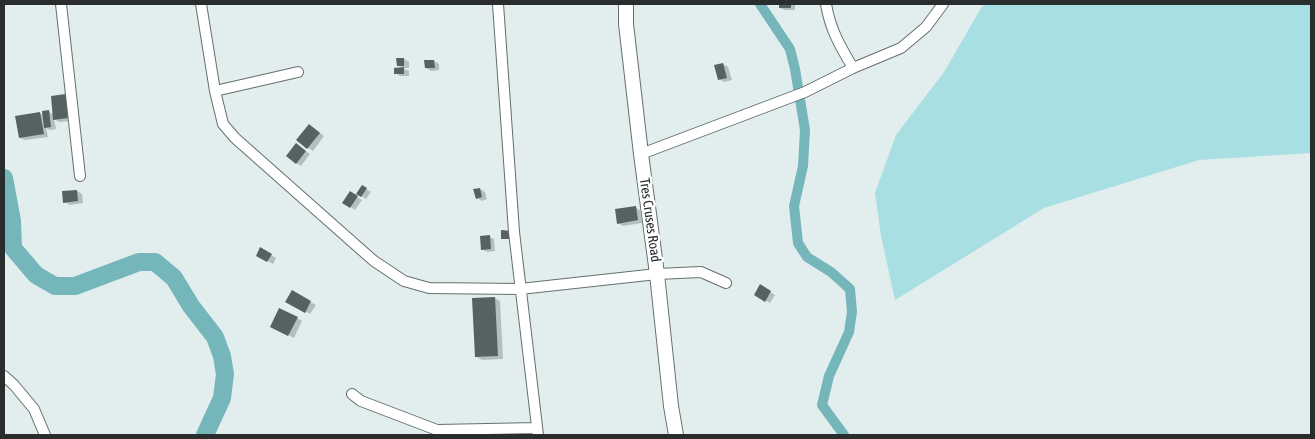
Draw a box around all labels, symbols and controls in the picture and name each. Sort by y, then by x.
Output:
street label: Tres Cruses Road [636,177,664,263]

